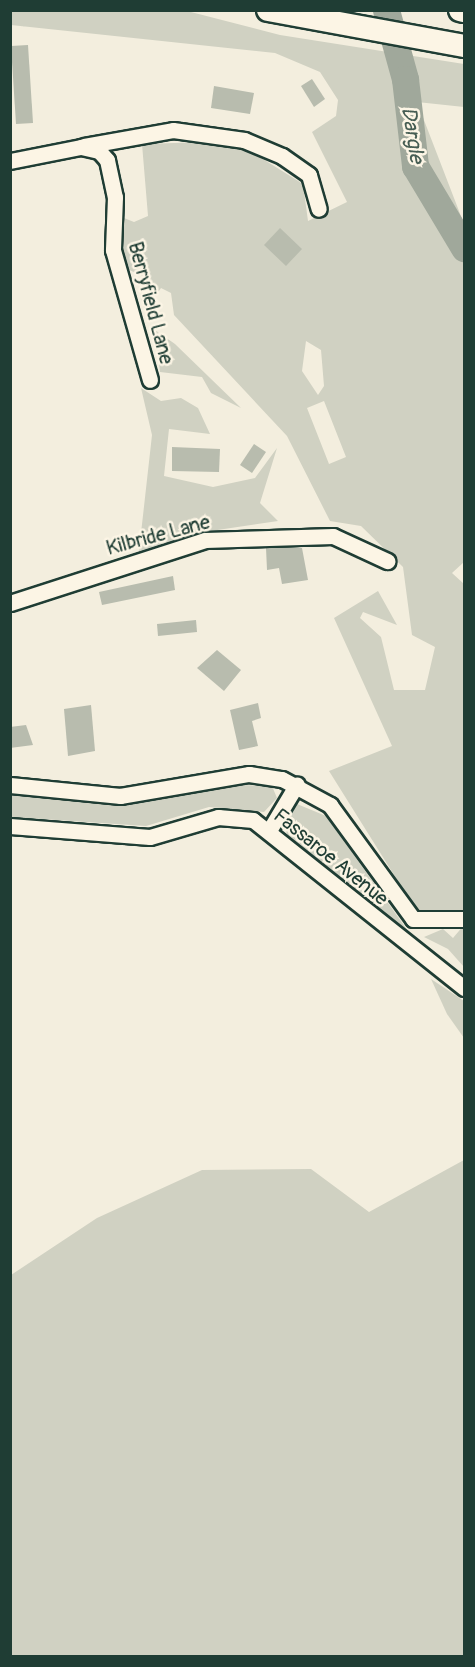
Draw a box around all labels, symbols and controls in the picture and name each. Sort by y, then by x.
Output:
water label: Dargle [395,105,429,165]
street label: Berryfield Lane [123,239,179,367]
street label: Kilbride Lane [104,510,212,560]
street label: Fassaroe Avenue [269,803,393,911]

